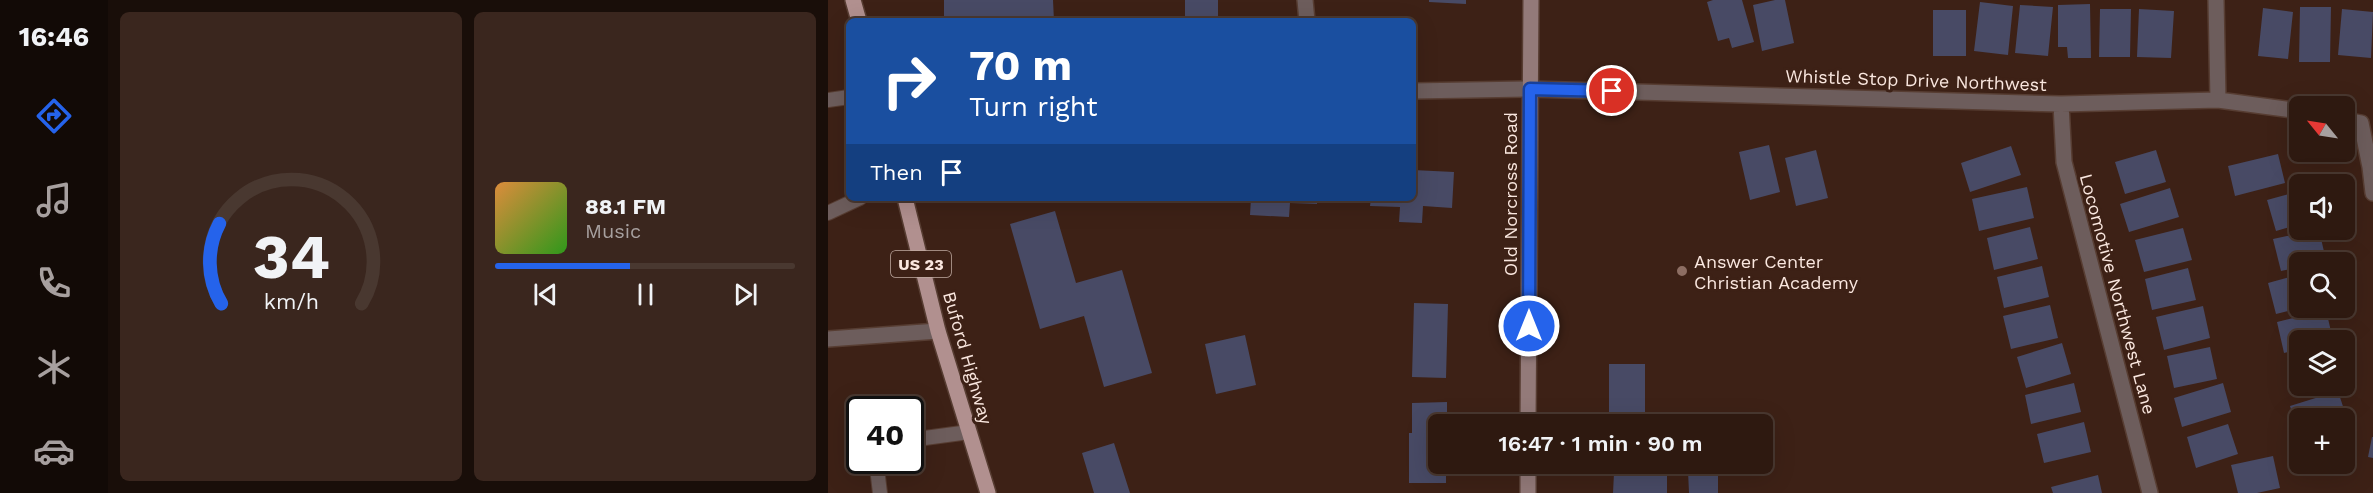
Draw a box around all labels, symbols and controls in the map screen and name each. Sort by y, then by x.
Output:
text: 16:46 [19,21,89,53]
text: 70 m [969,41,1072,90]
icon: right [870,42,948,120]
pin [1586,65,1637,116]
street label: Whistle Stop Drive Northwest [1785,65,2048,95]
icon: arrive [1595,74,1628,107]
text: Turn right [969,91,1098,123]
icon: directions [33,95,75,137]
north arrow [2289,96,2355,162]
map controls [2289,96,2355,474]
street label: Old Norcross Road [1500,112,1521,276]
icon: arrive [935,156,968,189]
text: Then [870,160,923,185]
street label: Locomotive Northwest Lane [2076,171,2160,417]
button: sound [2289,174,2355,240]
icon: music [33,179,75,221]
text: 88.1 FM [585,194,666,219]
text: Music [585,219,641,243]
text: 34 [252,220,330,293]
road number: US 23 [891,251,951,277]
place label: Answer Center Christian Academy [1694,251,1859,293]
button: search [2289,252,2355,318]
icon: phone [33,262,75,304]
marker: Answer Center Christian Academy [1675,264,1689,278]
icon: previous [529,278,562,311]
icon: pause [629,278,662,311]
icon: next [729,278,762,311]
text: km/h [263,289,319,314]
street label: Buford Highway [939,289,997,428]
position arrow [1497,294,1561,358]
button: layers [2289,330,2355,396]
icon: climate [33,346,75,388]
speed limit sign: 40 [846,396,924,474]
button: + [2289,408,2355,474]
icon: car [33,430,75,472]
text: 16:47 · 1 min · 90 m [1499,431,1703,456]

